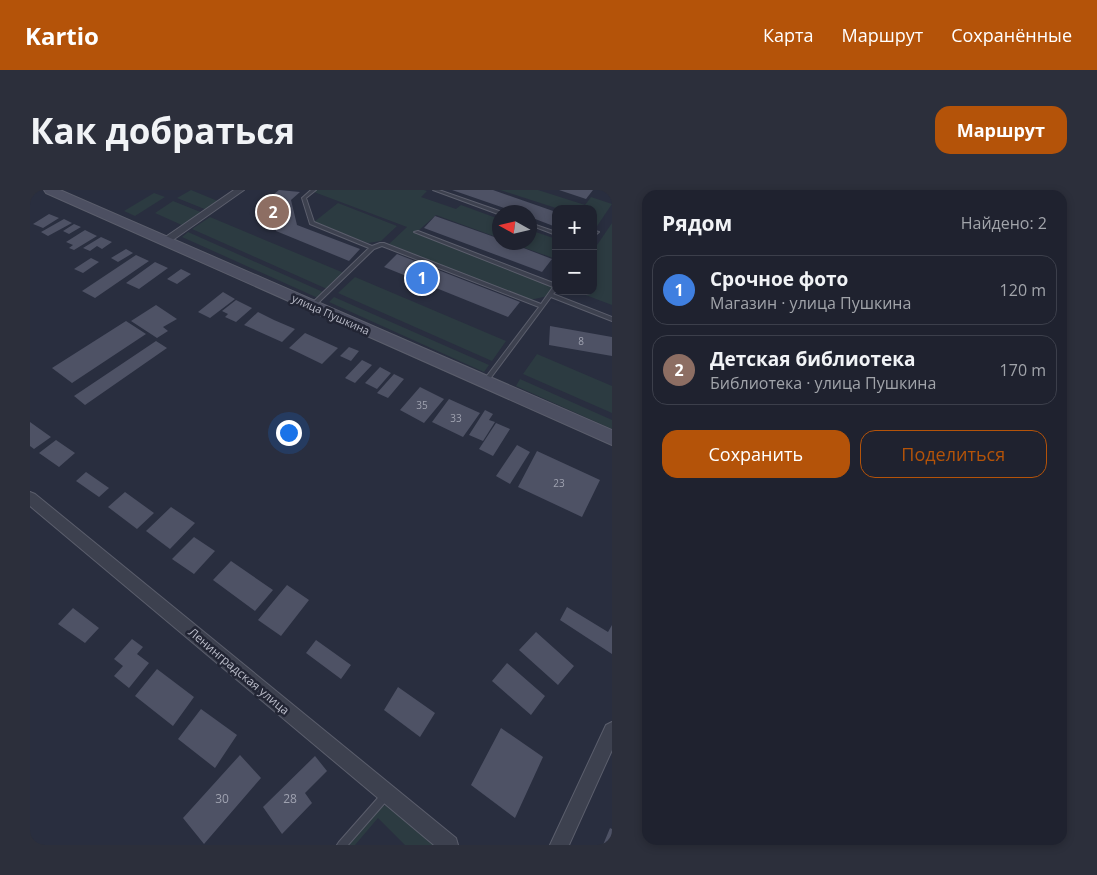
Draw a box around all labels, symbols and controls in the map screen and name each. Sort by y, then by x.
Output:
text: Kartio [25,19,99,52]
text: Карта [763,23,813,47]
text: Маршрут [841,23,923,47]
text: Сохранённые [951,23,1072,47]
button: Маршрут [935,106,1067,154]
text: Как добраться [30,107,295,154]
pin: 2 [257,193,289,231]
north arrow [492,205,537,250]
map controls [552,205,597,295]
button: + [552,205,597,250]
text: Рядом [662,209,732,237]
text: Найдено: 2 [961,212,1047,234]
button: − [552,250,597,295]
pin: 1 [406,259,438,297]
text: Срочное фото [710,266,848,292]
text: 1 [674,279,684,301]
text: 120 m [1000,279,1046,301]
street label: улица Пушкина [290,290,372,338]
text: Магазин · улица Пушкина [710,292,911,314]
house number: 8 [578,334,584,348]
text: Детская библиотека [710,346,915,372]
text: 2 [674,359,684,381]
text: 170 m [1000,359,1046,381]
text: Библиотека · улица Пушкина [710,372,936,394]
house number: 35 [416,398,428,412]
house number: 33 [450,411,462,425]
your location [276,420,302,446]
button: Сохранить [662,430,850,478]
button: Поделиться [860,430,1047,478]
house number: 23 [553,476,565,490]
street label: Ленинградская улица [185,624,293,718]
house number: 30 [215,790,229,807]
house number: 28 [283,790,297,807]

